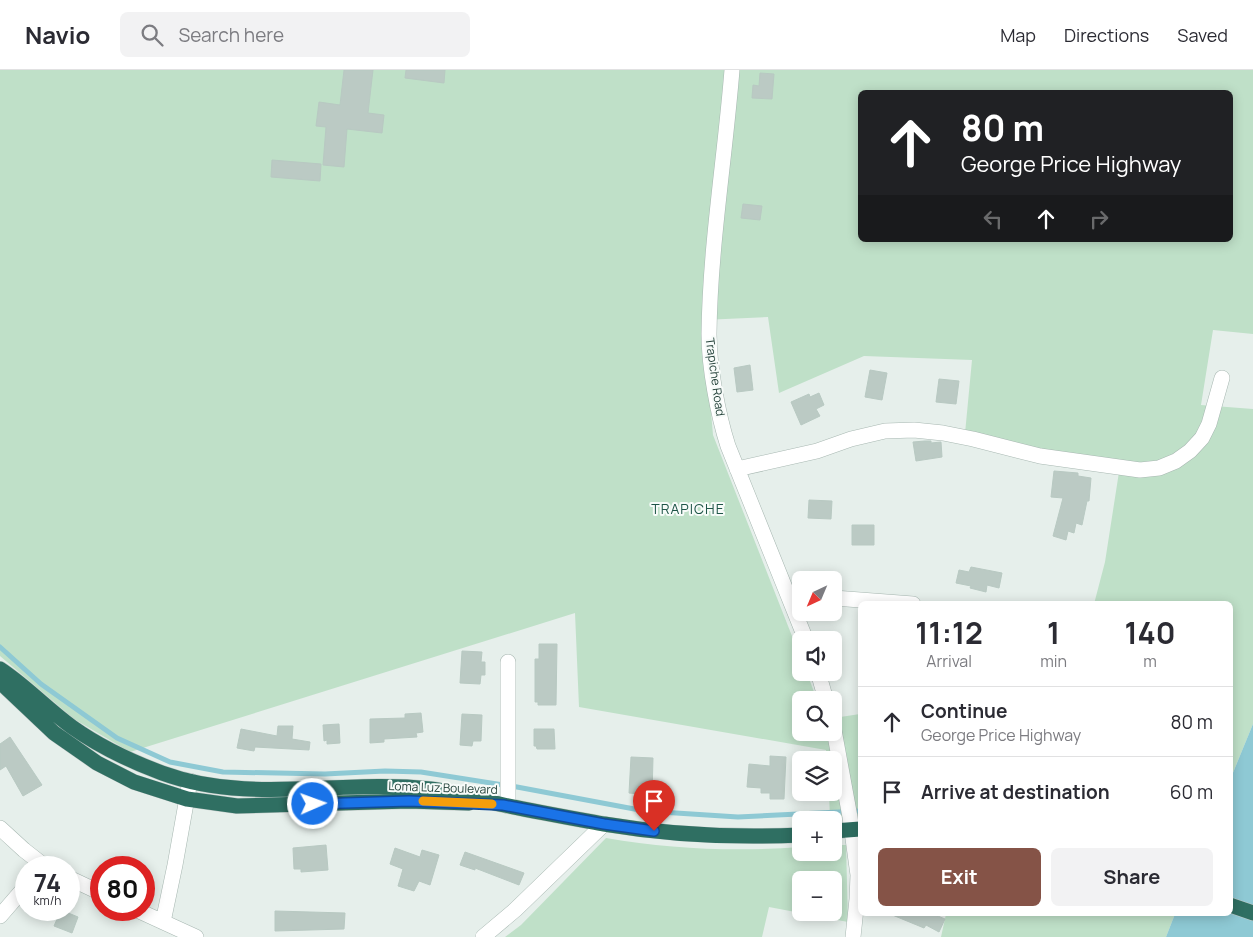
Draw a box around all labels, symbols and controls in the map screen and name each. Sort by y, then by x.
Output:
search box [120,12,470,57]
text: Navio [25,18,90,51]
icon: search [138,21,166,49]
text: Search here [178,22,284,48]
text: Map [1000,23,1036,47]
text: Directions [1064,23,1149,47]
text: Saved [1177,23,1228,47]
text: 80 m [961,104,1044,152]
icon: ahead [878,110,943,175]
text: George Price Highway [961,149,1181,179]
icon: left [979,205,1007,233]
icon: ahead [1032,205,1060,233]
icon: right [1085,205,1113,233]
street label: Trapiche Road [702,337,729,417]
district label: TRAPICHE [651,499,725,518]
north arrow [792,571,842,621]
map controls [792,571,842,921]
text: 11:12 [915,612,983,653]
text: 1 [1047,612,1060,653]
text: 140 [1124,612,1176,653]
button: sound [792,631,842,681]
text: Arrival [926,650,972,672]
text: min [1040,650,1067,672]
text: m [1143,650,1157,672]
button: search [792,691,842,741]
text: Continue [921,698,1007,724]
icon: ahead [878,708,906,736]
text: 80 m [1170,709,1213,735]
text: George Price Highway [921,724,1081,746]
button: layers [792,751,842,801]
position arrow [286,777,338,829]
street label: Loma Luz Boulevard [388,777,498,798]
icon: arrive [878,778,906,806]
text: Arrive at destination [921,779,1110,805]
text: 60 m [1170,779,1213,805]
pin [633,780,675,831]
icon: arrive [640,787,668,815]
button: + [792,811,842,861]
button: Exit [878,848,1041,906]
button: Share [1051,848,1213,906]
speed limit sign: 80 [90,856,155,921]
text: 74 [34,865,61,900]
button: − [792,871,842,921]
text: km/h [34,892,61,909]

